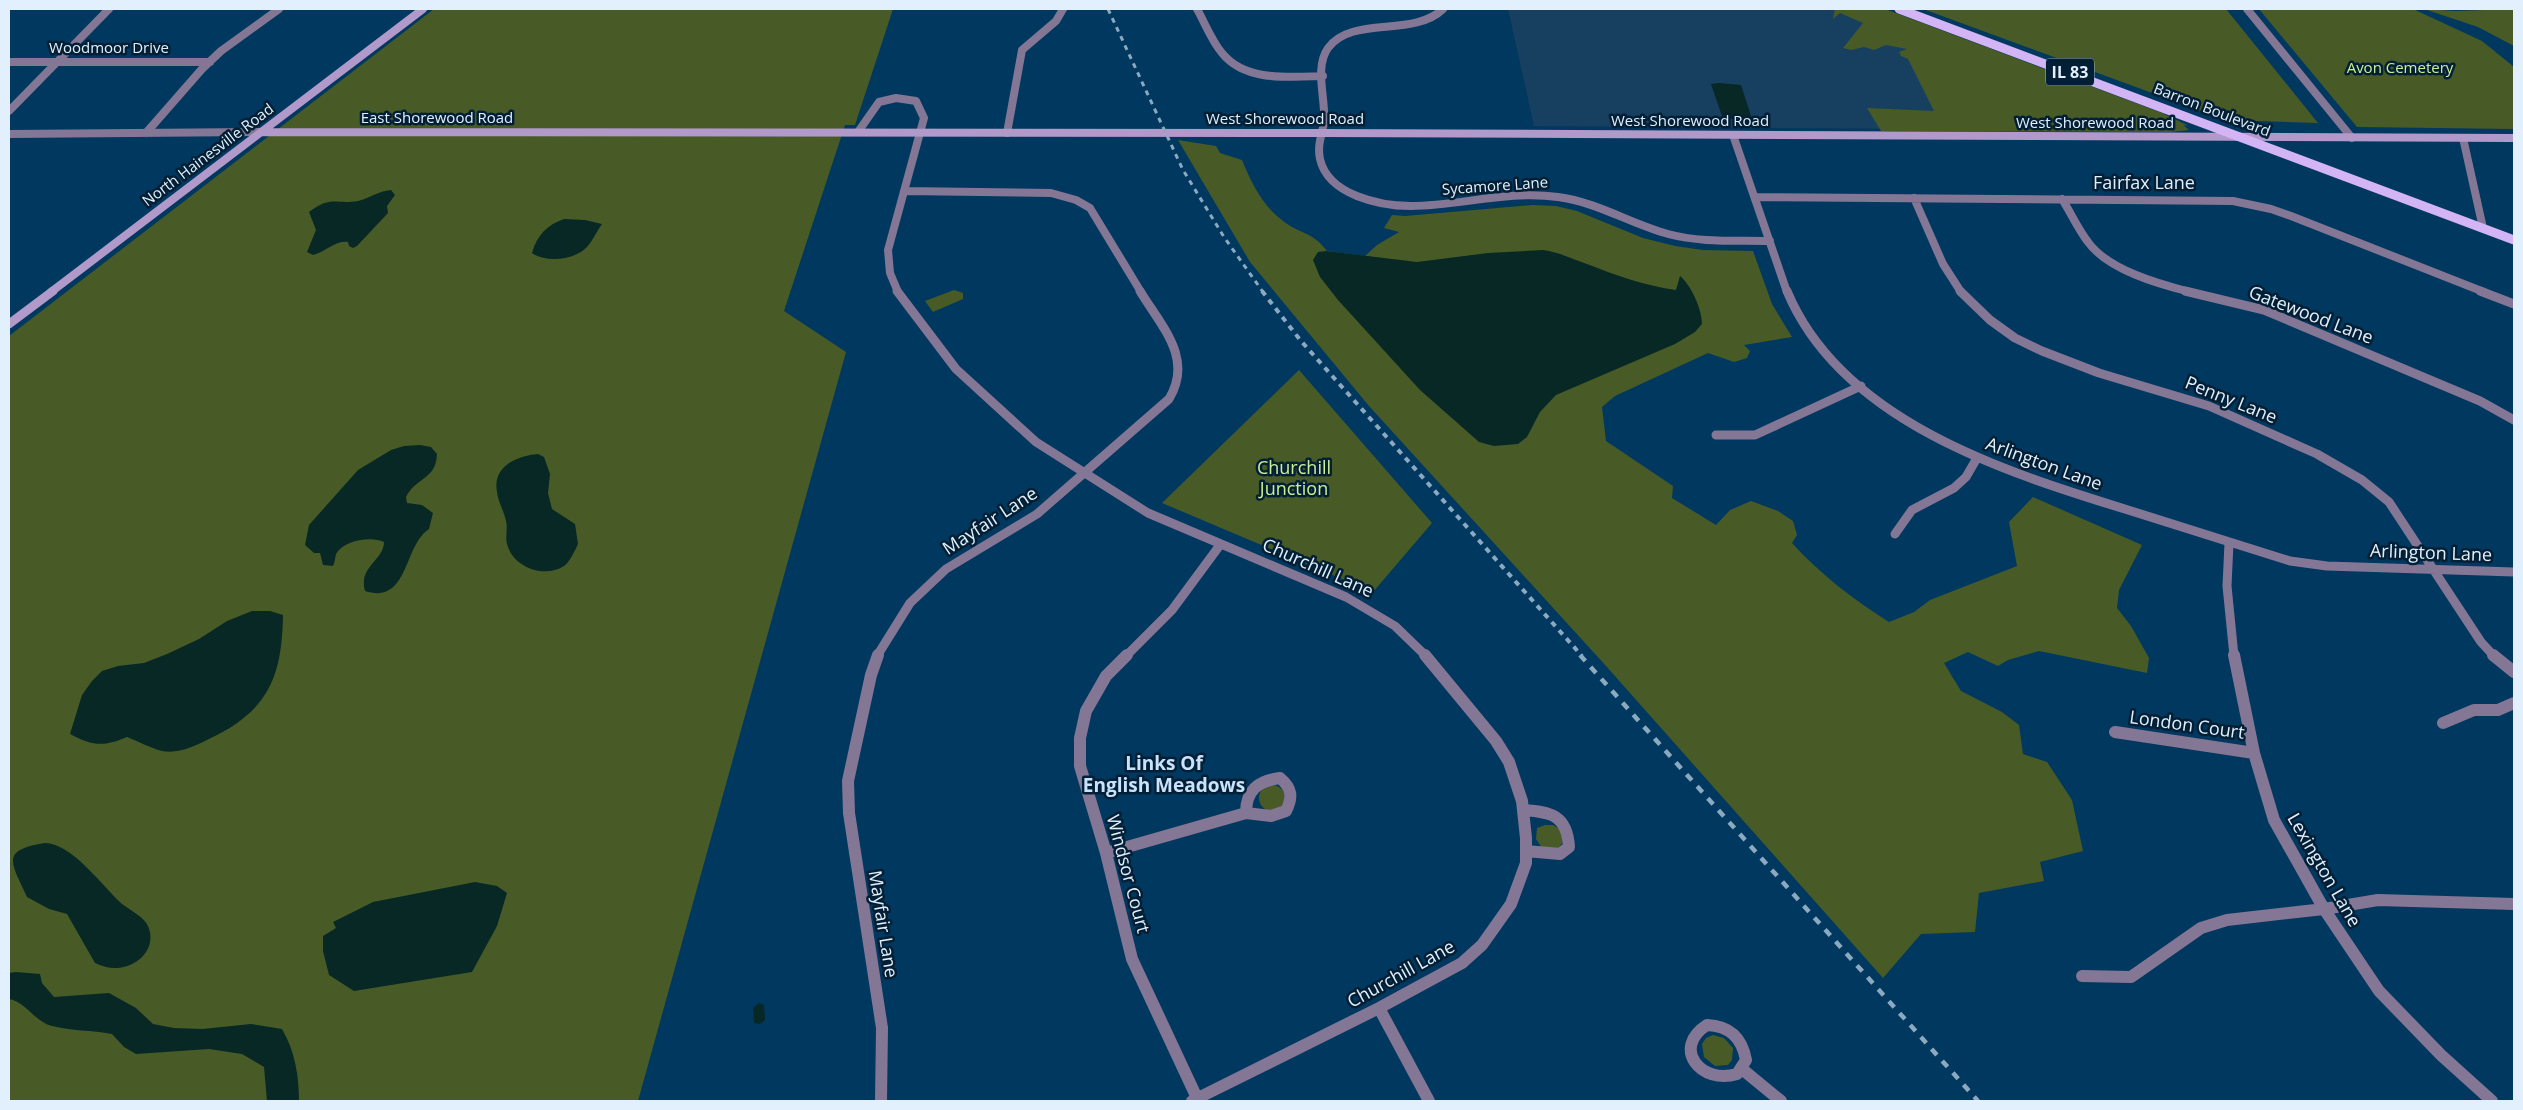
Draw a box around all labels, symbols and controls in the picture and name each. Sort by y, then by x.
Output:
street label: Woodmoor Drive [49,37,169,57]
park label: Avon Cemetery [2347,57,2454,77]
road number: IL 83 [2046,58,2094,86]
street label: Barron Boulevard [2151,78,2274,141]
street label: North Hainesville Road [138,98,277,210]
street label: East Shorewood Road [361,107,513,127]
street label: West Shorewood Road [1206,108,1364,128]
street label: West Shorewood Road [1611,110,1769,130]
street label: West Shorewood Road [2016,112,2174,132]
street label: Fairfax Lane [2093,170,2195,194]
street label: Sycamore Lane [1441,171,1549,199]
street label: Gatewood Lane [2246,279,2377,349]
street label: Penny Lane [2182,370,2281,428]
street label: Arlington Lane [1983,431,2106,495]
park label: Churchill Junction [1257,455,1331,500]
street label: Mayfair Lane [937,481,1041,560]
street label: Churchill Lane [1259,532,1378,602]
street label: Arlington Lane [2370,538,2492,566]
street label: London Court [2128,704,2246,744]
district label: Links Of English Meadows [1083,750,1245,798]
street label: Lexington Lane [2283,808,2367,931]
street label: Windsor Court [1102,812,1156,936]
street label: Mayfair Lane [864,868,904,979]
street label: Churchill Lane [1343,934,1459,1013]

